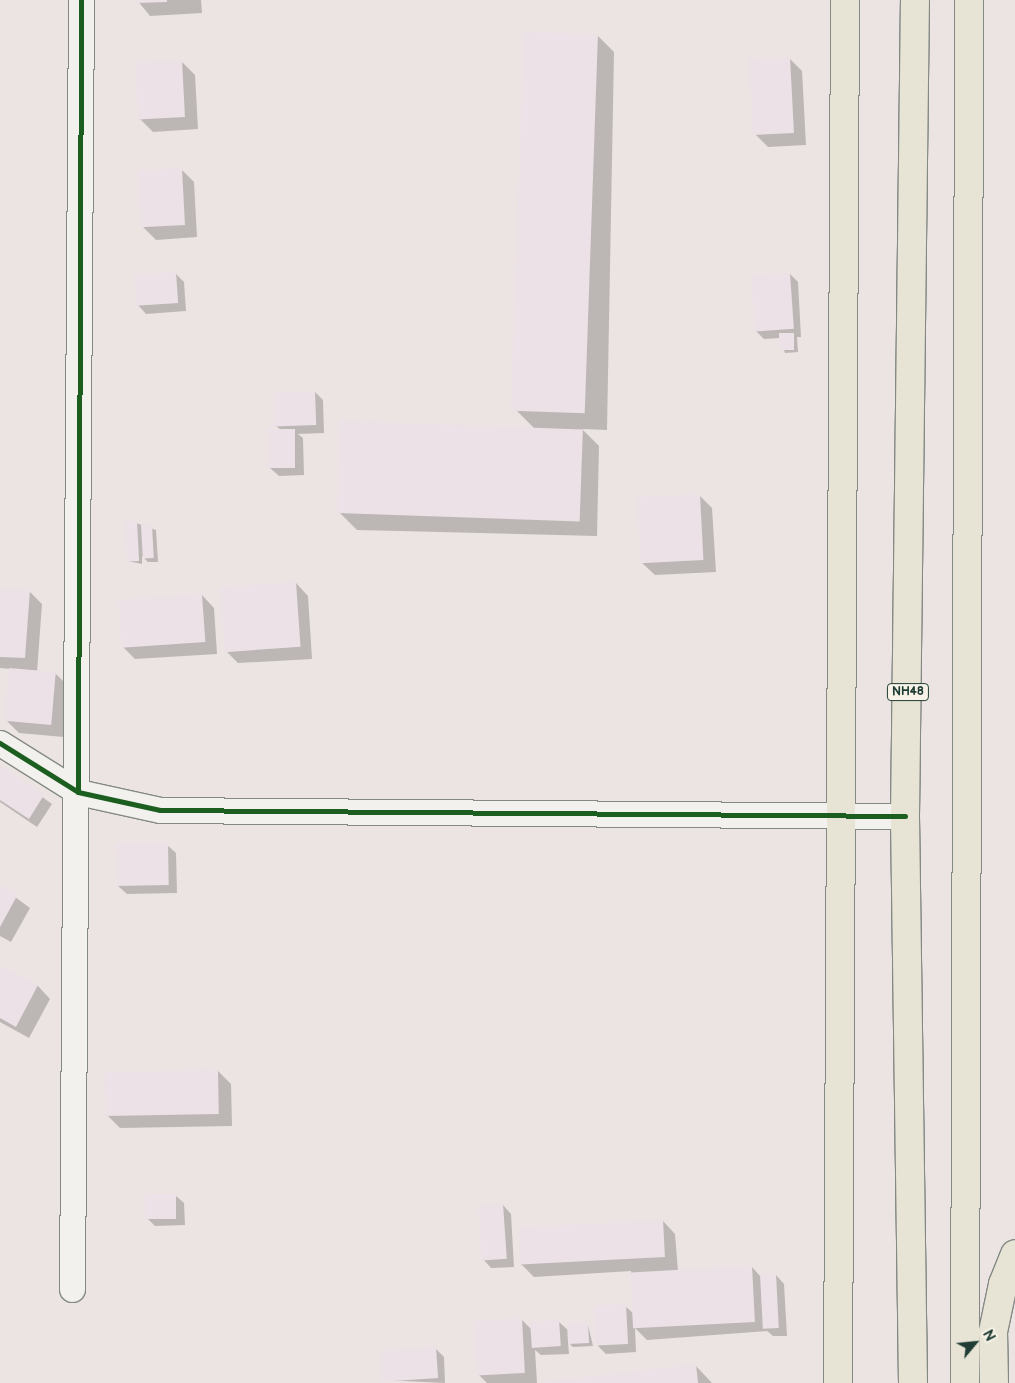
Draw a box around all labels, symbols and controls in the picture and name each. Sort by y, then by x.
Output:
road number: NH48 [887,682,929,702]
north arrow [950,1318,1000,1368]
text: N [979,1327,999,1344]

